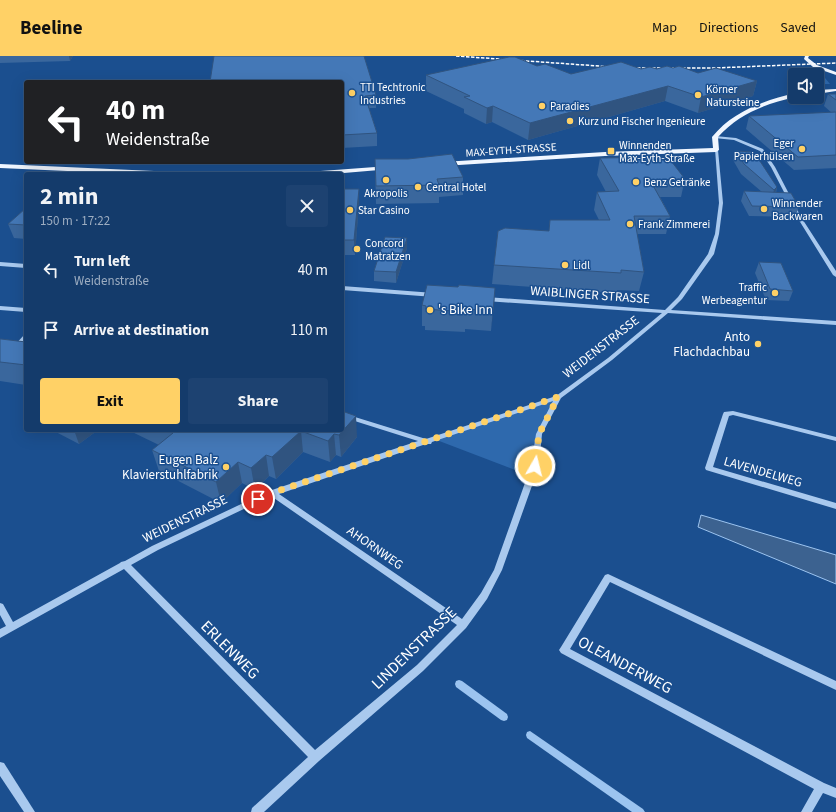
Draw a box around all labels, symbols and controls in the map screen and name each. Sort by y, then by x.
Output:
text: Beeline [20,15,83,42]
text: Map [652,18,677,38]
text: Directions [699,18,758,38]
text: Saved [780,18,816,38]
map controls [788,68,824,104]
button: sound [788,68,824,104]
place label: TTI Techtronic Industries [360,80,426,108]
place label: Körner Natursteine [706,82,760,110]
marker: TTI Techtronic Industries [347,88,357,98]
text: 40 m [106,90,165,130]
marker: Körner Natursteine [693,90,703,100]
icon: left [40,96,92,148]
place label: Paradies [550,99,590,114]
marker: Paradies [537,101,547,111]
place label: Kurz und Fischer Ingenieure [578,114,706,129]
marker: Kurz und Fischer Ingenieure [565,116,575,126]
text: Weidenstraße [106,127,210,152]
place label: Eger Papierhülsen [734,136,794,164]
place label: Winnenden Max-Eyth-Straße [619,138,695,166]
street label: MAX-EYTH-STRASSE [465,139,557,161]
marker: Eger Papierhülsen [797,144,807,154]
marker: Winnenden Max-Eyth-Straße [606,146,616,156]
marker: Akropolis [381,175,391,185]
place label: Benz Getränke [644,175,711,190]
marker: Benz Getränke [631,177,641,187]
text: 2 min [40,179,98,214]
place label: Central Hotel [426,180,487,195]
marker: Central Hotel [413,182,423,192]
button: close [286,185,328,227]
place label: Akropolis [364,186,408,201]
place label: Winnender Backwaren [772,196,823,224]
place label: Star Casino [358,203,410,218]
marker: Winnender Backwaren [759,204,769,214]
marker: Star Casino [345,205,355,215]
text: 150 m · 17:22 [40,212,110,230]
place label: Frank Zimmerei [638,217,710,232]
marker: Frank Zimmerei [625,219,635,229]
place label: Concord Matratzen [365,236,411,264]
marker: Concord Matratzen [352,244,362,254]
text: Turn left [74,251,130,272]
place label: Lidl [573,258,590,273]
icon: left [40,259,62,281]
text: 40 m [298,260,328,281]
marker: Lidl [560,260,570,270]
text: Weidenstraße [74,272,149,290]
place label: Traffic Werbeagentur [702,280,767,308]
street label: WAIBLINGER STRASSE [530,282,651,308]
marker: Traffic Werbeagentur [770,288,780,298]
place label: 's Bike Inn [438,301,493,319]
marker: 's Bike Inn [425,305,435,315]
street label: WEIDENSTRASSE [559,311,643,383]
icon: arrive [40,319,62,341]
text: Arrive at destination [74,320,209,341]
text: 110 m [290,320,328,341]
place label: Anto Flachdachbau [673,328,750,361]
marker: Anto Flachdachbau [753,339,763,349]
button: Exit [40,378,180,424]
button: Share [188,378,328,424]
position arrow [514,445,556,487]
place label: Eugen Balz Klavierstuhlfabrik [122,451,219,484]
street label: LAVENDELWEG [722,452,804,492]
marker: Eugen Balz Klavierstuhlfabrik [221,462,231,472]
pin [241,482,275,516]
icon: arrive [247,488,269,510]
street label: WEIDENSTRASSE [140,491,231,547]
street label: AHORNWEG [343,522,407,574]
street label: LINDENSTRASSE [367,602,461,694]
street label: ERLENWEG [196,616,264,684]
street label: OLEANDERWEG [574,631,676,699]

